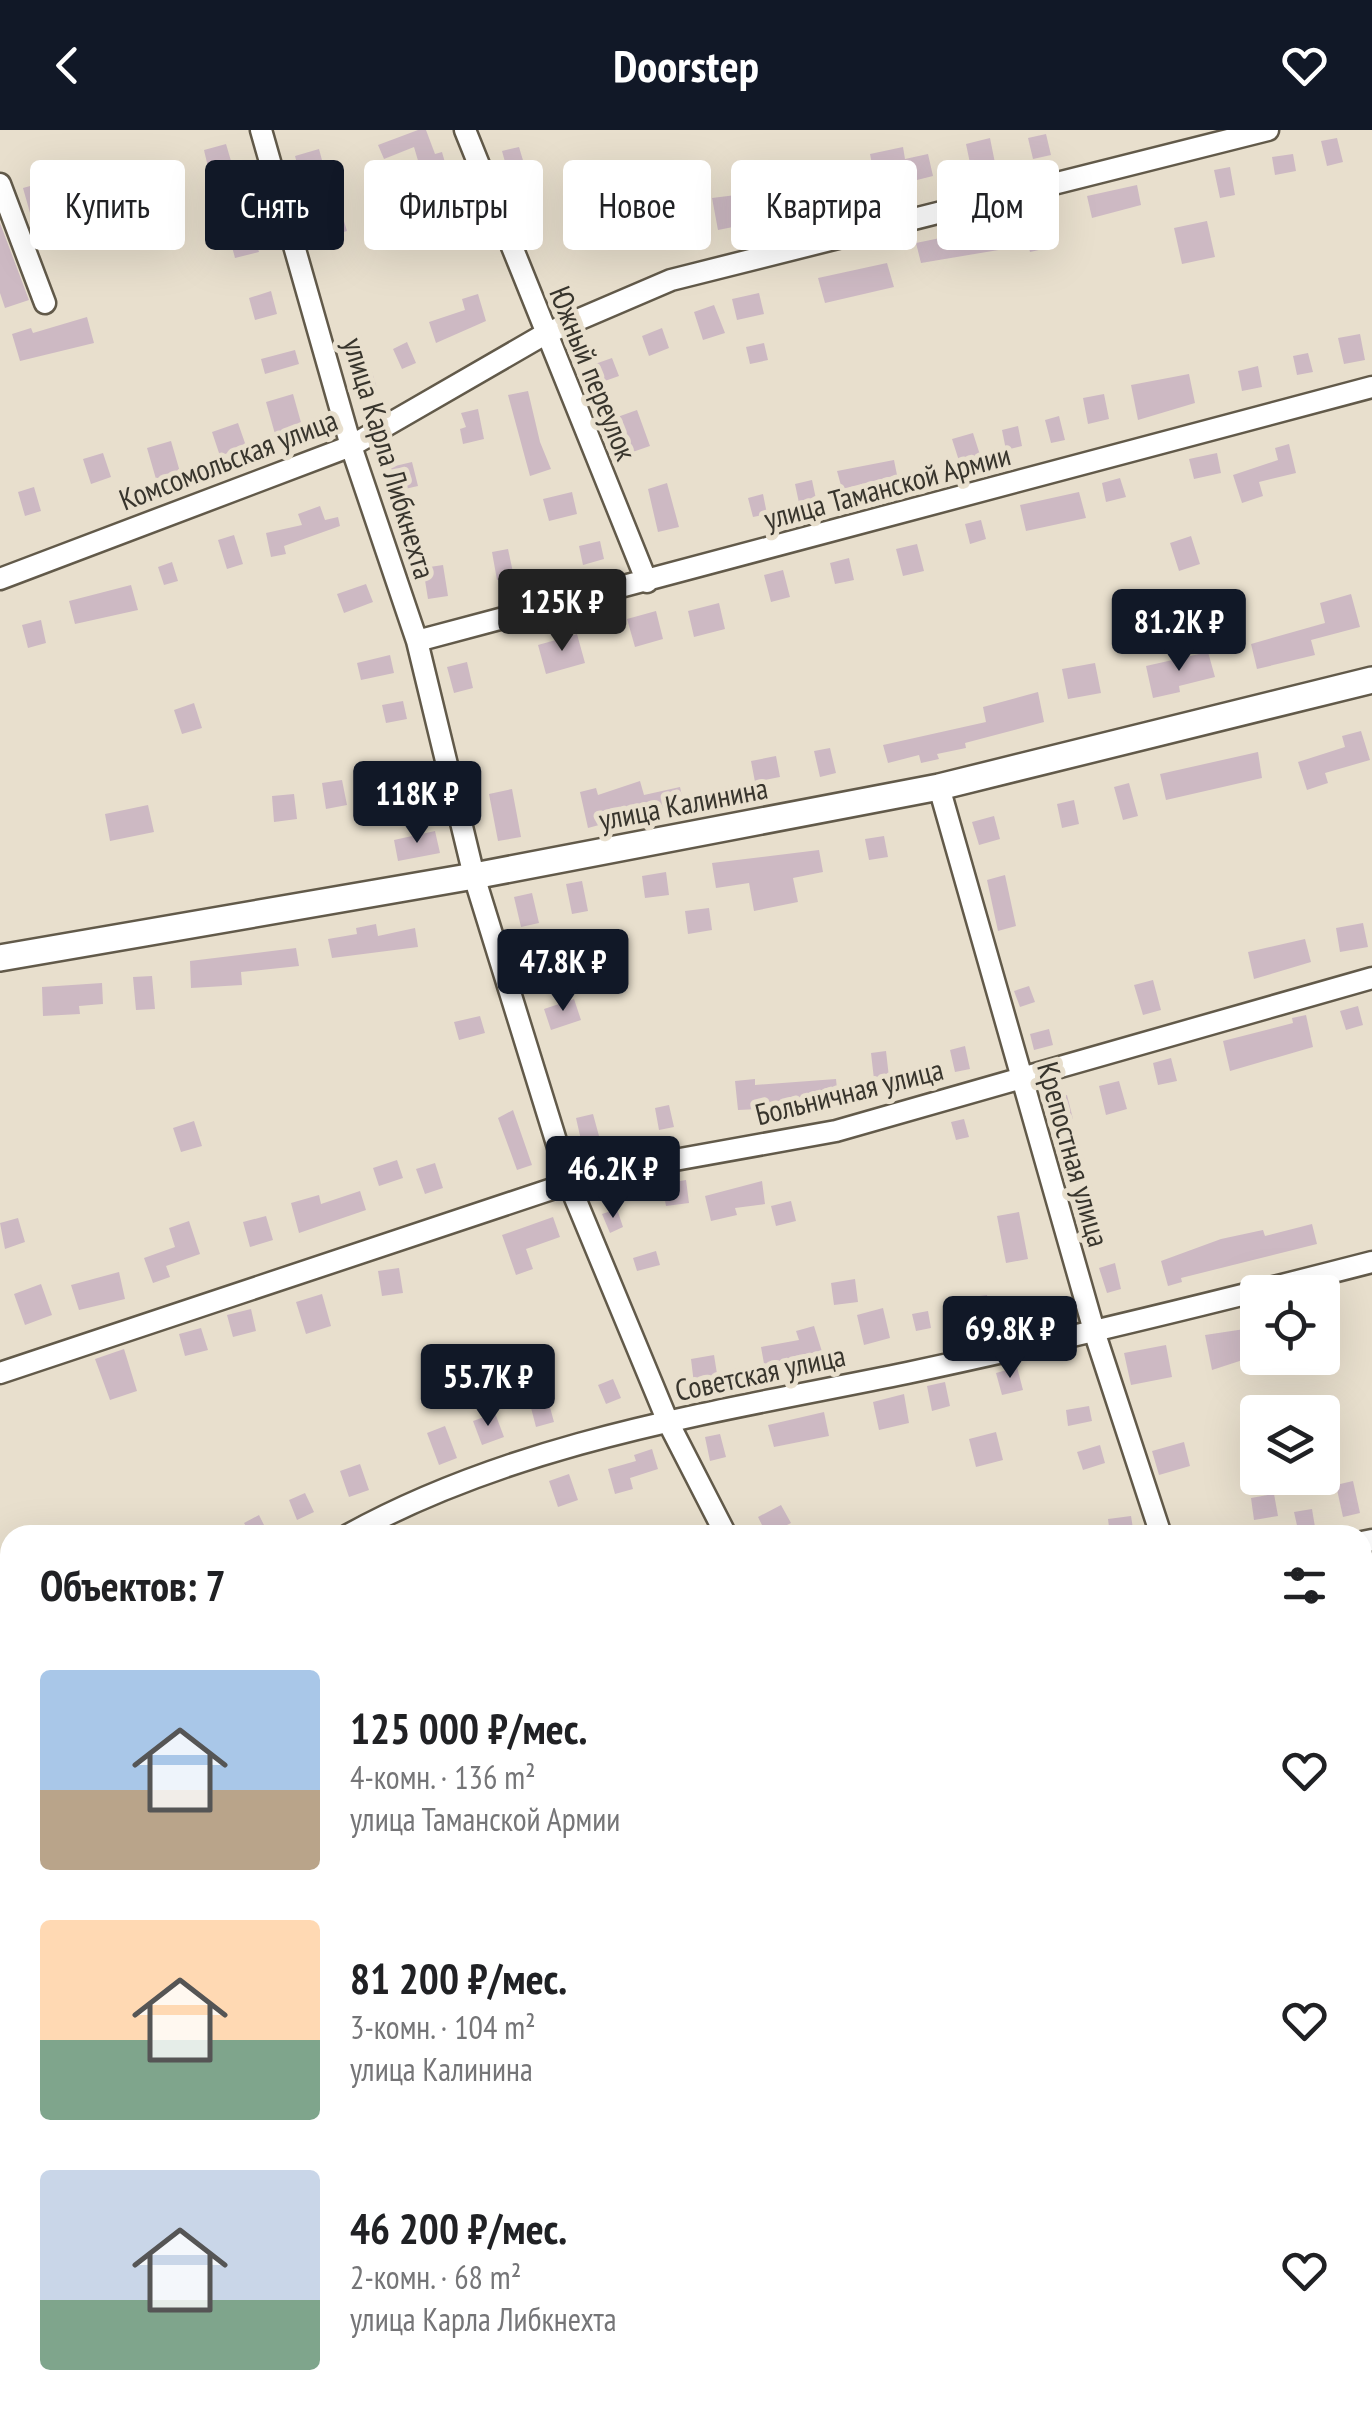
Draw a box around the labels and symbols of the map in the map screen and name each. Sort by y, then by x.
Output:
street label: Южный переулок [541,280,647,466]
street label: улица Карла Либкнехта [335,333,445,583]
street label: Комсомольская улица [113,399,343,519]
street label: улица Таманской Армии [760,434,1014,538]
pin: 125K ₽ [481,569,643,654]
pin: 81.2K ₽ [1087,589,1271,674]
pin: 118K ₽ [336,761,498,846]
street label: улица Калинина [595,768,771,838]
pin: 47.8K ₽ [471,929,655,1014]
street label: Больничная улица [751,1049,947,1133]
street label: Крепостная улица [1029,1057,1119,1251]
pin: 46.2K ₽ [521,1136,705,1221]
pin: 69.8K ₽ [918,1296,1102,1381]
street label: Советская улица [671,1335,849,1409]
pin: 55.7K ₽ [396,1344,580,1429]

